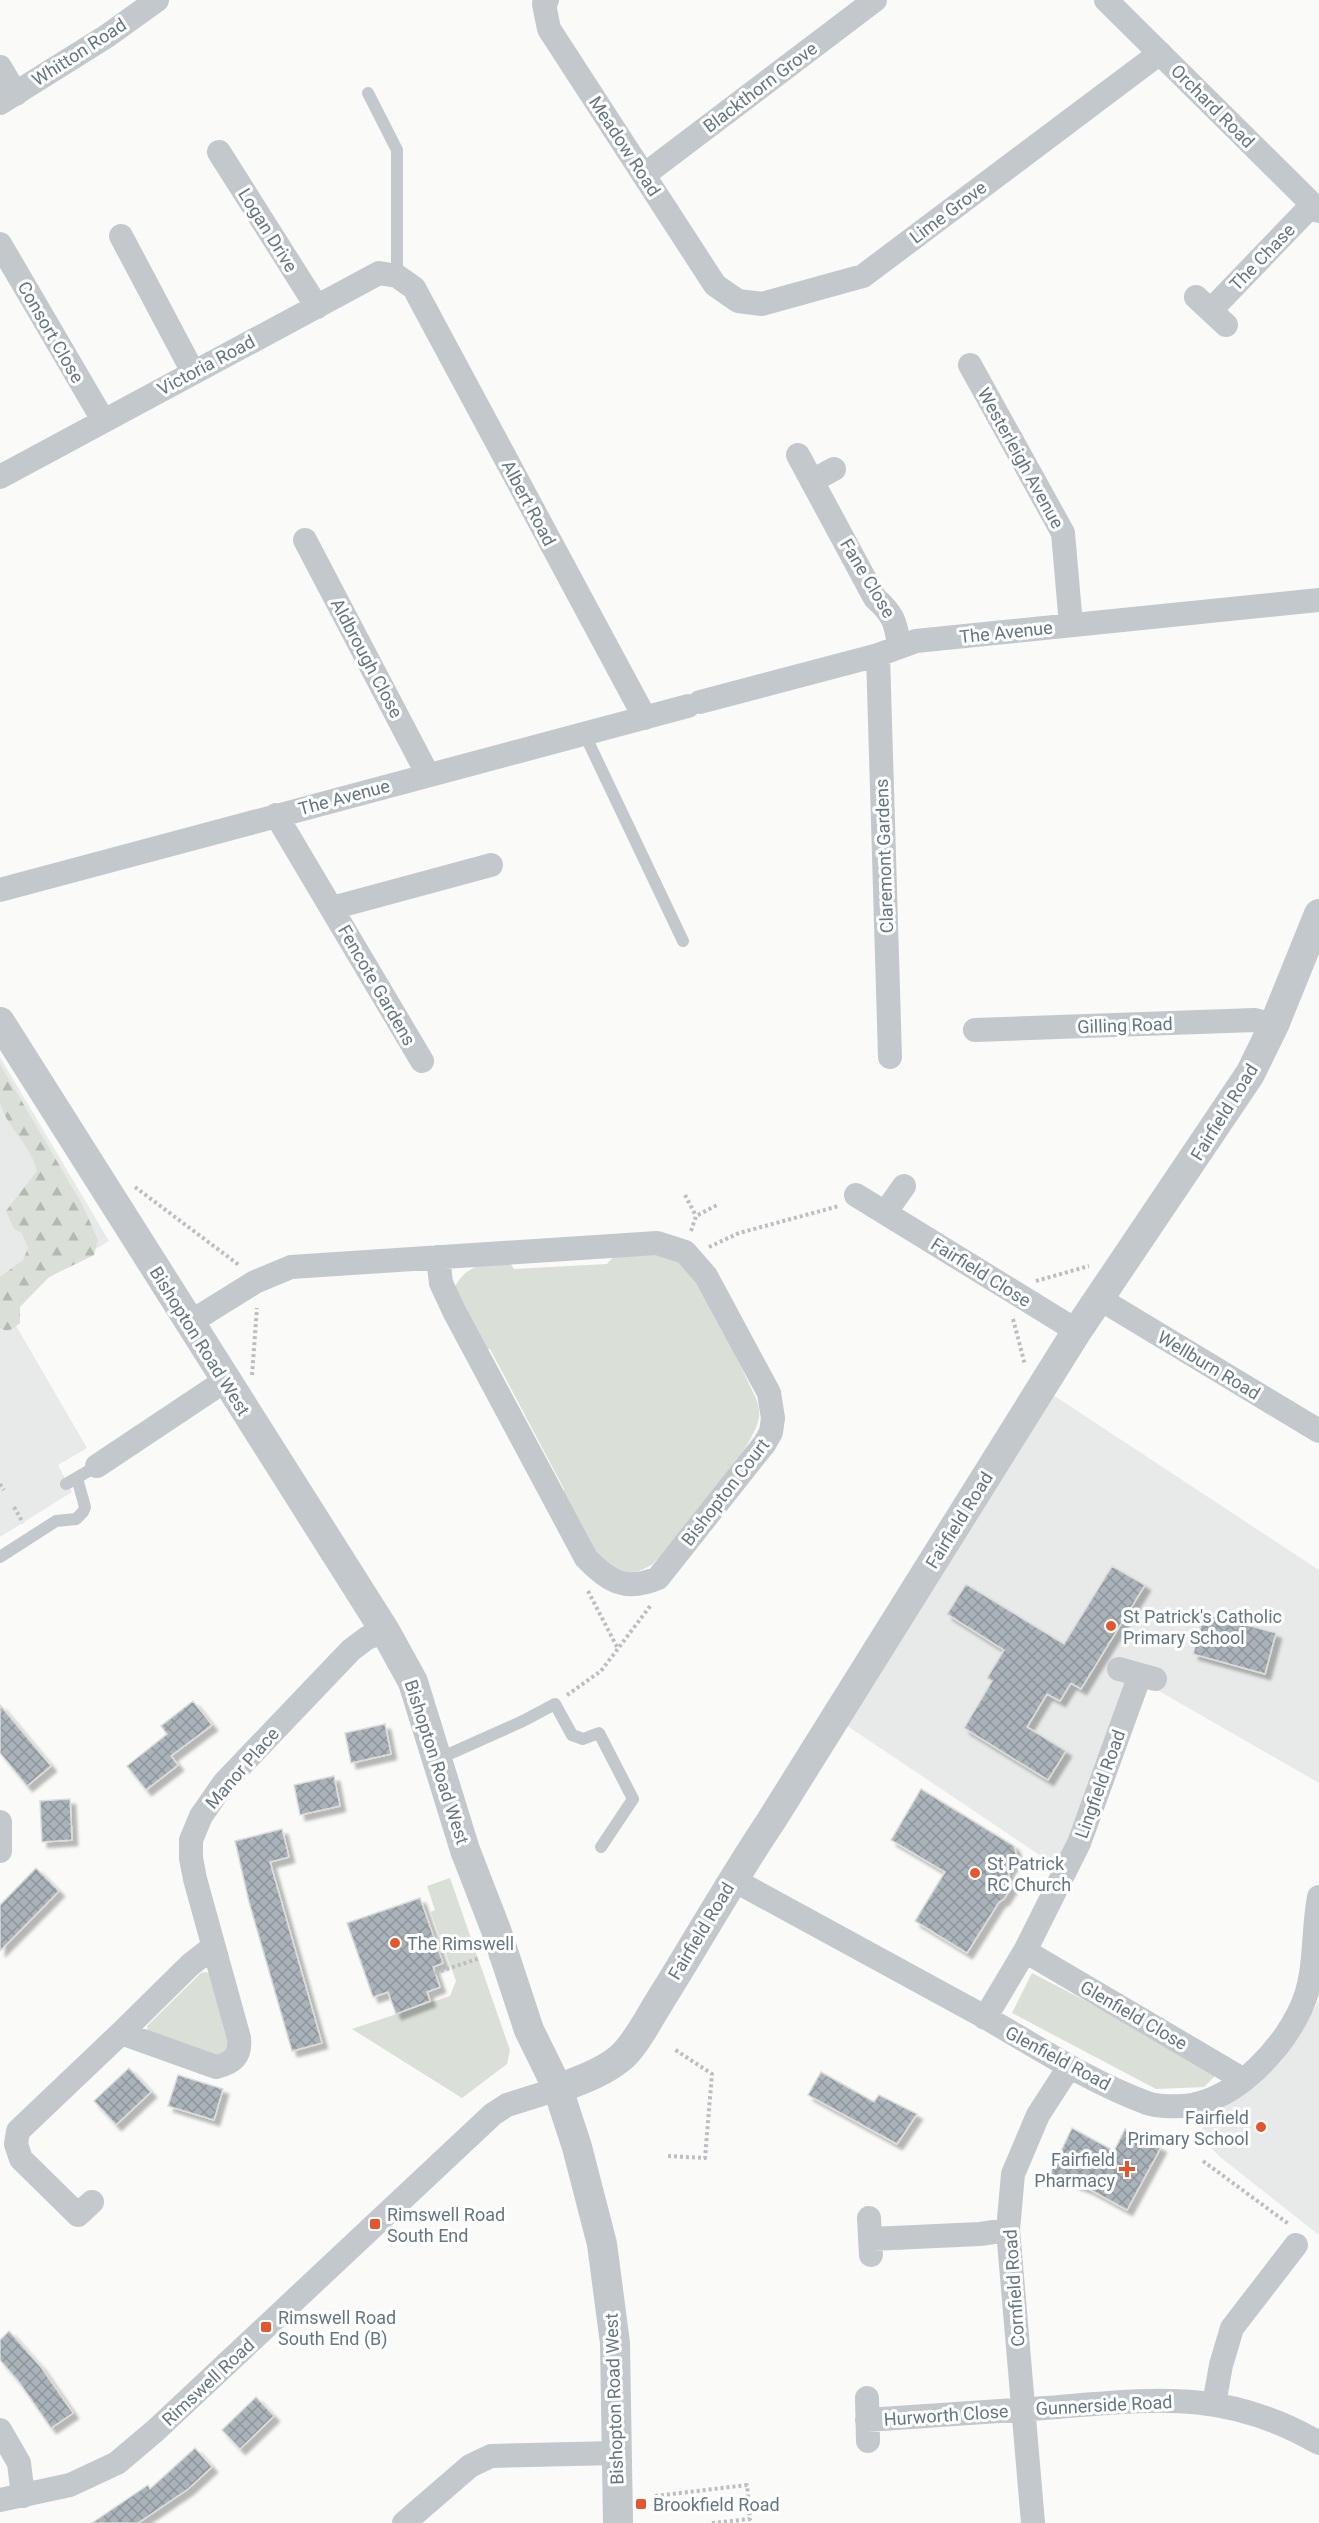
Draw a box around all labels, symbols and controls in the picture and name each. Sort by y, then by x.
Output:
street label: Whitton Road [28,14,130,90]
street label: Blackthorn Grove [699,37,821,137]
street label: Orchard Road [1167,60,1259,152]
street label: Meadow Road [585,92,665,200]
street label: Lime Grove [906,176,990,248]
street label: Logan Drive [234,184,302,276]
street label: The Chase [1225,219,1299,295]
street label: Consort Close [14,278,88,386]
street label: Victoria Road [154,331,258,399]
street label: Westerleigh Avenue [974,384,1068,532]
street label: Albert Road [498,457,560,549]
street label: Fane Close [836,535,900,621]
street label: Aldbrough Close [327,595,407,721]
street label: The Avenue [958,617,1054,647]
street label: The Avenue [296,775,392,819]
street label: Claremont Gardens [871,778,897,934]
street label: Fencote Gardens [334,921,420,1049]
street label: Gilling Road [1077,1013,1173,1037]
street label: Fairfield Road [1186,1060,1262,1164]
street label: Fairfield Close [927,1233,1035,1311]
street label: Bishopton Road West [146,1263,254,1419]
street label: Wellburn Road [1154,1326,1264,1404]
street label: Bishopton Court [677,1434,773,1550]
street label: Fairfield Road [921,1468,997,1572]
place label: St Patrick's Catholic Primary School [1123,1606,1282,1648]
marker: St Patrick's Catholic Primary School [1104,1619,1118,1633]
street label: Bishopton Road West [400,1677,474,1847]
street label: Manor Place [201,1723,283,1813]
street label: Lingfield Road [1071,1727,1129,1841]
place label: St Patrick RC Church [987,1853,1071,1895]
marker: St Patrick RC Church [968,1866,982,1880]
street label: Fairfield Road [664,1879,738,1983]
place label: The Rimswell [407,1933,514,1954]
marker: The Rimswell [388,1936,402,1950]
street label: Glenfield Close [1077,1976,1191,2054]
street label: Glenfield Road [1002,2022,1114,2094]
place label: Fairfield Primary School [1127,2107,1249,2149]
marker: Fairfield Primary School [1254,2120,1268,2134]
place label: Fairfield Pharmacy [1034,2149,1115,2191]
marker: Fairfield Pharmacy [1120,2162,1134,2176]
place label: Rimswell Road South End [387,2204,505,2246]
marker: Rimswell Road South End [368,2217,382,2231]
street label: Cornfield Road [999,2228,1029,2348]
place label: Rimswell Road South End (B) [278,2307,396,2350]
street label: Bishopton Road West [601,2313,627,2485]
marker: Rimswell Road South End (B) [259,2320,273,2334]
street label: Rimswell Road [158,2334,258,2430]
street label: Gunnerside Road [1035,2391,1173,2419]
street label: Hurworth Close [883,2400,1009,2430]
place label: Brookfield Road [653,2494,780,2515]
marker: Brookfield Road [634,2497,648,2511]

